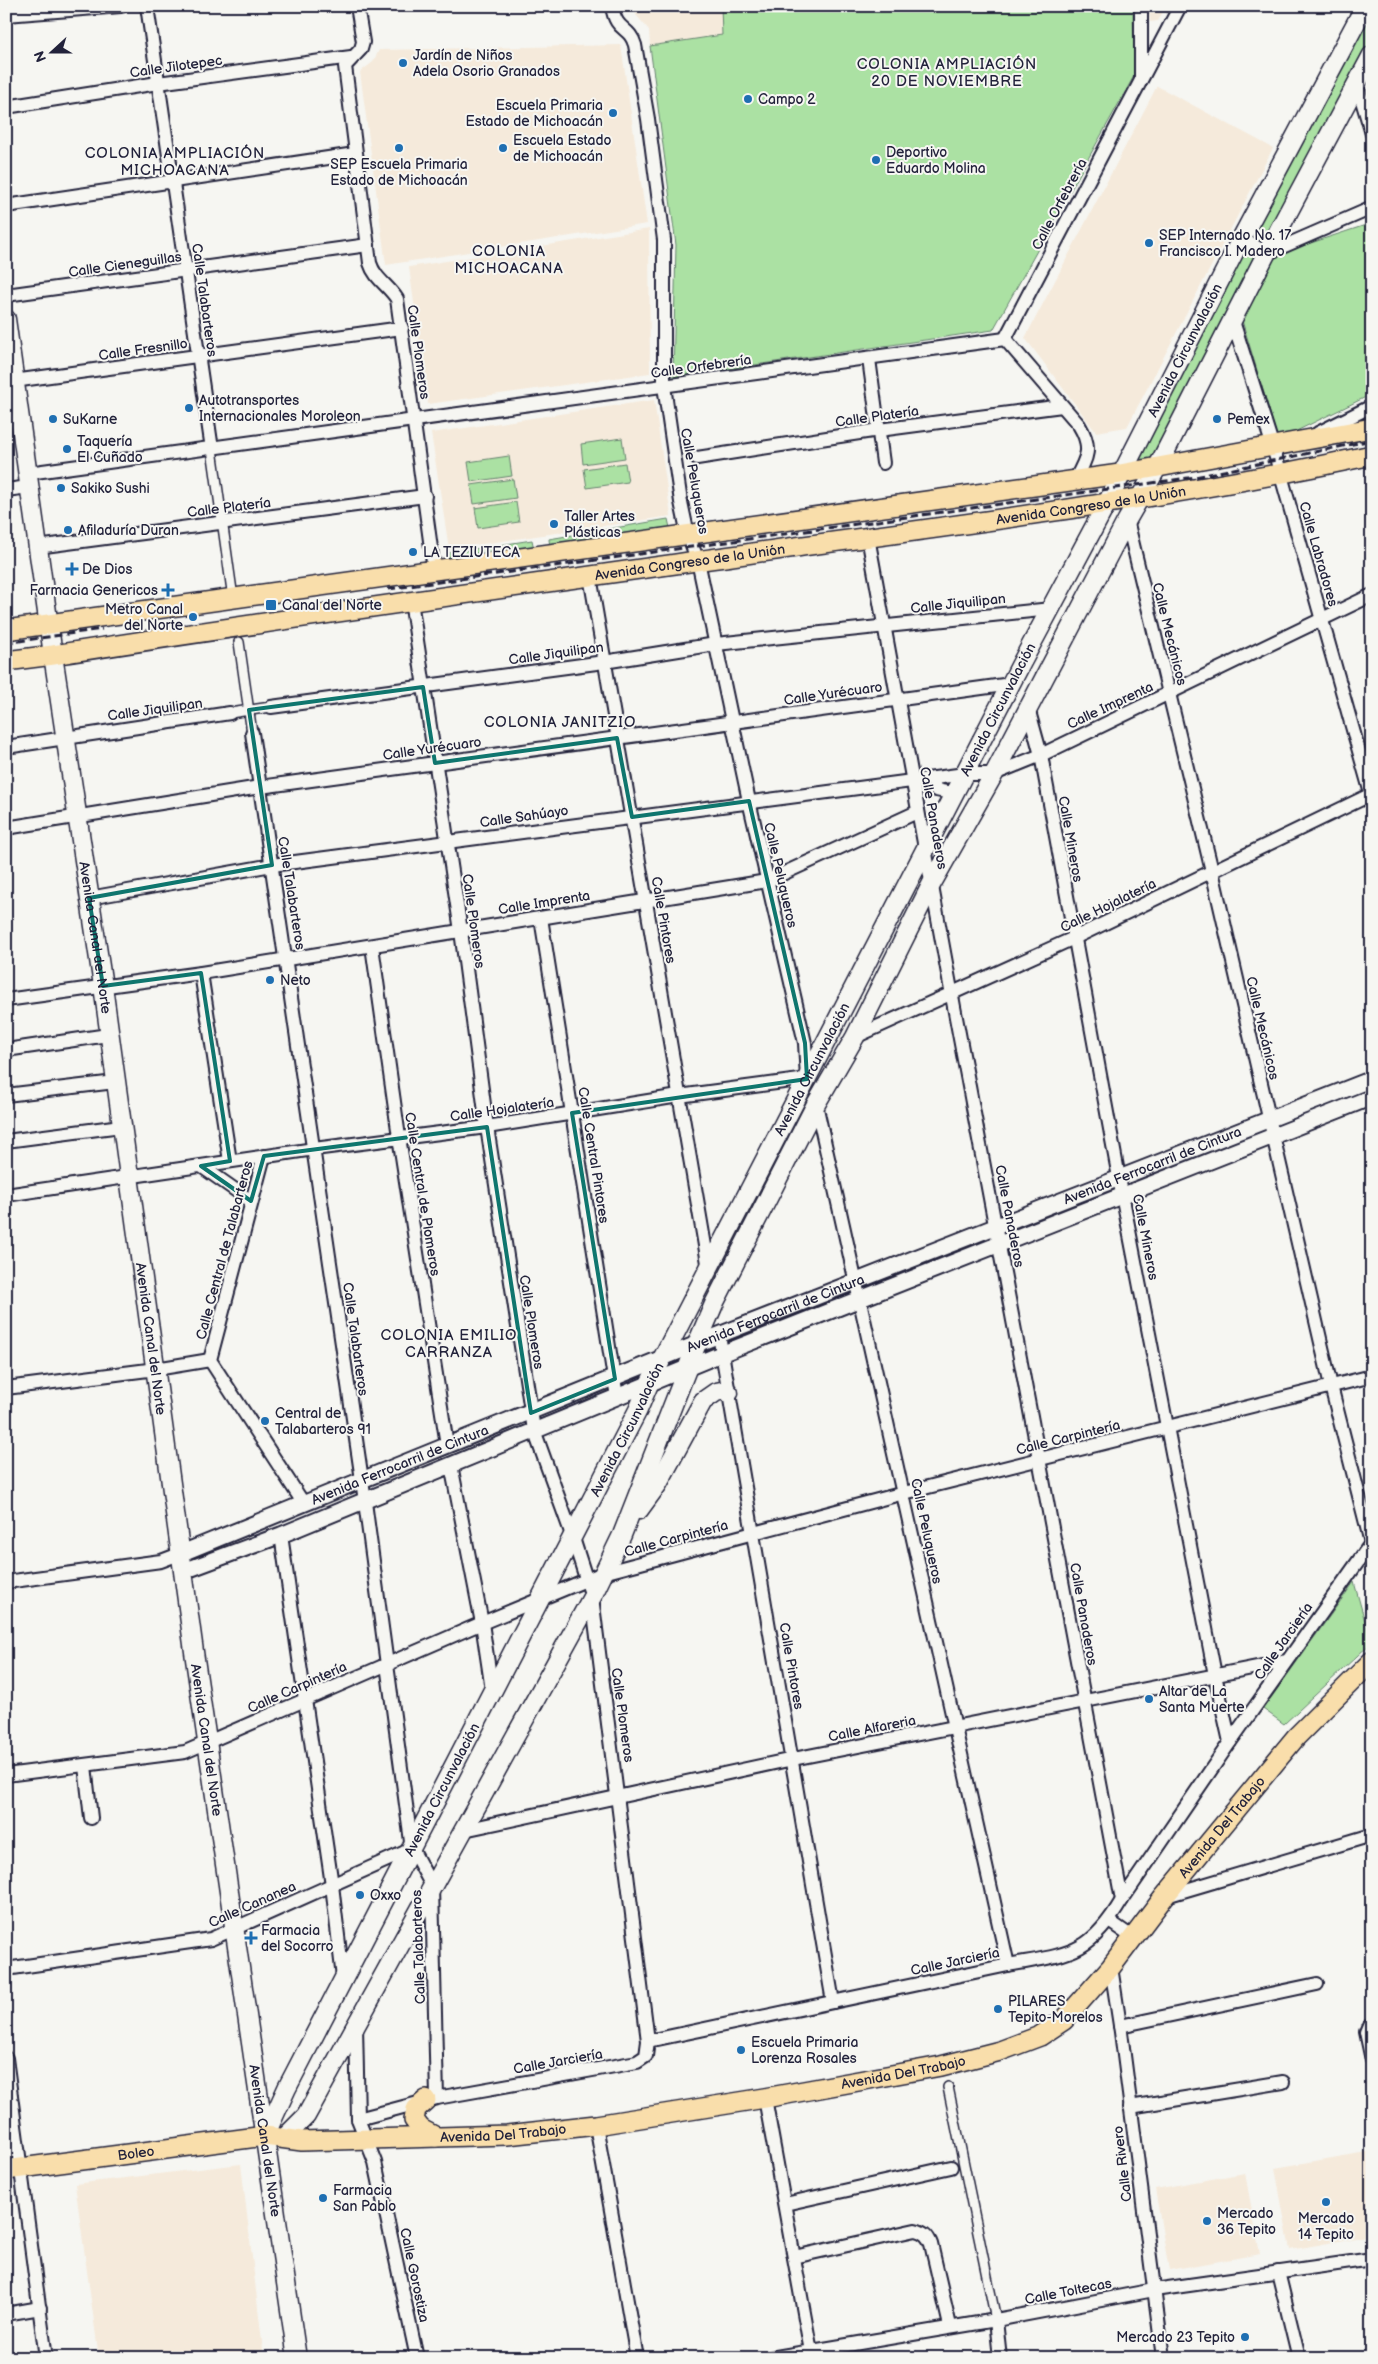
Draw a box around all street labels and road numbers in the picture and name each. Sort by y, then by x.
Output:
street label: Calle Jilotepec [129,52,223,81]
street label: Calle Orfebrería [1028,156,1091,253]
street label: Calle Talabarteros [188,242,221,358]
street label: Calle Cieneguillas [67,248,183,281]
street label: Avenida Circunvalación [1144,281,1226,420]
street label: Calle Plomeros [403,304,434,401]
street label: Calle Fresnillo [97,335,189,364]
street label: Calle Orfebrería [650,351,752,382]
street label: Calle Platería [834,402,920,431]
street label: Calle Peluqueros [677,427,712,536]
street label: Avenida Congreso de la Unión [995,483,1187,529]
street label: Calle Platería [186,494,272,521]
street label: Calle Labradores [1295,500,1342,609]
street label: Avenida Congreso de la Unión [594,541,786,584]
street label: Calle Mecánicos [1149,581,1191,687]
street label: Calle Jiquilipan [910,590,1007,617]
street label: Calle Jiquilipan [507,638,605,669]
street label: Avenida Circunvalación [957,640,1040,779]
street label: Calle Yurécuaro [783,678,884,709]
street label: Calle Imprenta [1065,678,1156,733]
street label: Calle Jiquilipan [106,694,204,725]
street label: Calle Yurécuaro [382,733,483,764]
street label: Calle Panaderos [916,765,951,871]
street label: Calle Mineros [1055,795,1086,884]
street label: Calle Sahúayo [479,802,570,831]
street label: Calle Peluqueros [760,821,801,929]
street label: Calle Talabarteros [274,835,309,951]
street label: Avenida Canal del Norte [75,860,115,1015]
street label: Calle Plomeros [458,873,489,970]
street label: Calle Pintores [648,875,680,965]
street label: Calle Hojalatería [1057,875,1159,936]
street label: Calle Imprenta [497,887,591,918]
street label: Calle Mecánicos [1242,975,1283,1081]
street label: Avenida Circunvalación [771,1000,854,1139]
street label: Calle Central Pintores [574,1086,613,1225]
street label: Calle Hojalatería [449,1094,555,1125]
street label: Calle Central de Plomeros [401,1111,444,1277]
street label: Avenida Ferrocarril de Cintura [1061,1123,1244,1208]
street label: Calle Central de Talabarteros [192,1159,257,1341]
street label: Calle Panaderos [991,1163,1028,1269]
street label: Calle Mineros [1129,1193,1162,1282]
street label: Avenida Canal del Norte [132,1261,170,1416]
street label: Avenida Ferrocarril de Cintura [684,1271,867,1356]
street label: Calle Plomeros [516,1274,547,1371]
street label: Calle Talabarteros [339,1281,372,1397]
street label: Avenida Circunvalación [587,1360,668,1499]
street label: Calle Carpintería [1014,1416,1122,1459]
street label: Avenida Ferrocarril de Cintura [309,1421,491,1509]
street label: Calle Peluqueros [907,1477,946,1586]
street label: Calle Carpintería [622,1516,730,1561]
street label: Calle Panaderos [1066,1561,1101,1667]
street label: Calle Jarciería [1251,1599,1316,1683]
street label: Calle Pintores [776,1621,808,1711]
street label: Calle Carpintería [245,1658,350,1717]
street label: Avenida Canal del Norte [187,1663,226,1817]
street label: Calle Plomeros [607,1667,638,1764]
street label: Calle Alfareria [827,1712,917,1745]
street label: Avenida Circunvalación [401,1720,483,1859]
street label: Avenida Del Trabajo [1175,1773,1269,1882]
street label: Calle Cananea [206,1878,299,1931]
street label: Calle Talabarteros [408,1889,429,2004]
street label: Calle Jarciería [909,1944,1001,1979]
street label: Calle Jarciería [512,2045,604,2078]
street label: Avenida Del Trabajo [840,2052,967,2093]
street label: Avenida Canal del Norte [245,2063,284,2218]
street label: Avenida Del Trabajo [440,2120,567,2146]
street label: Calle Rivero [1109,2125,1136,2203]
street label: Boleo [117,2143,155,2164]
street label: Calle Gorostiza [396,2226,433,2324]
street label: Calle Toltecas [1023,2275,1113,2308]

